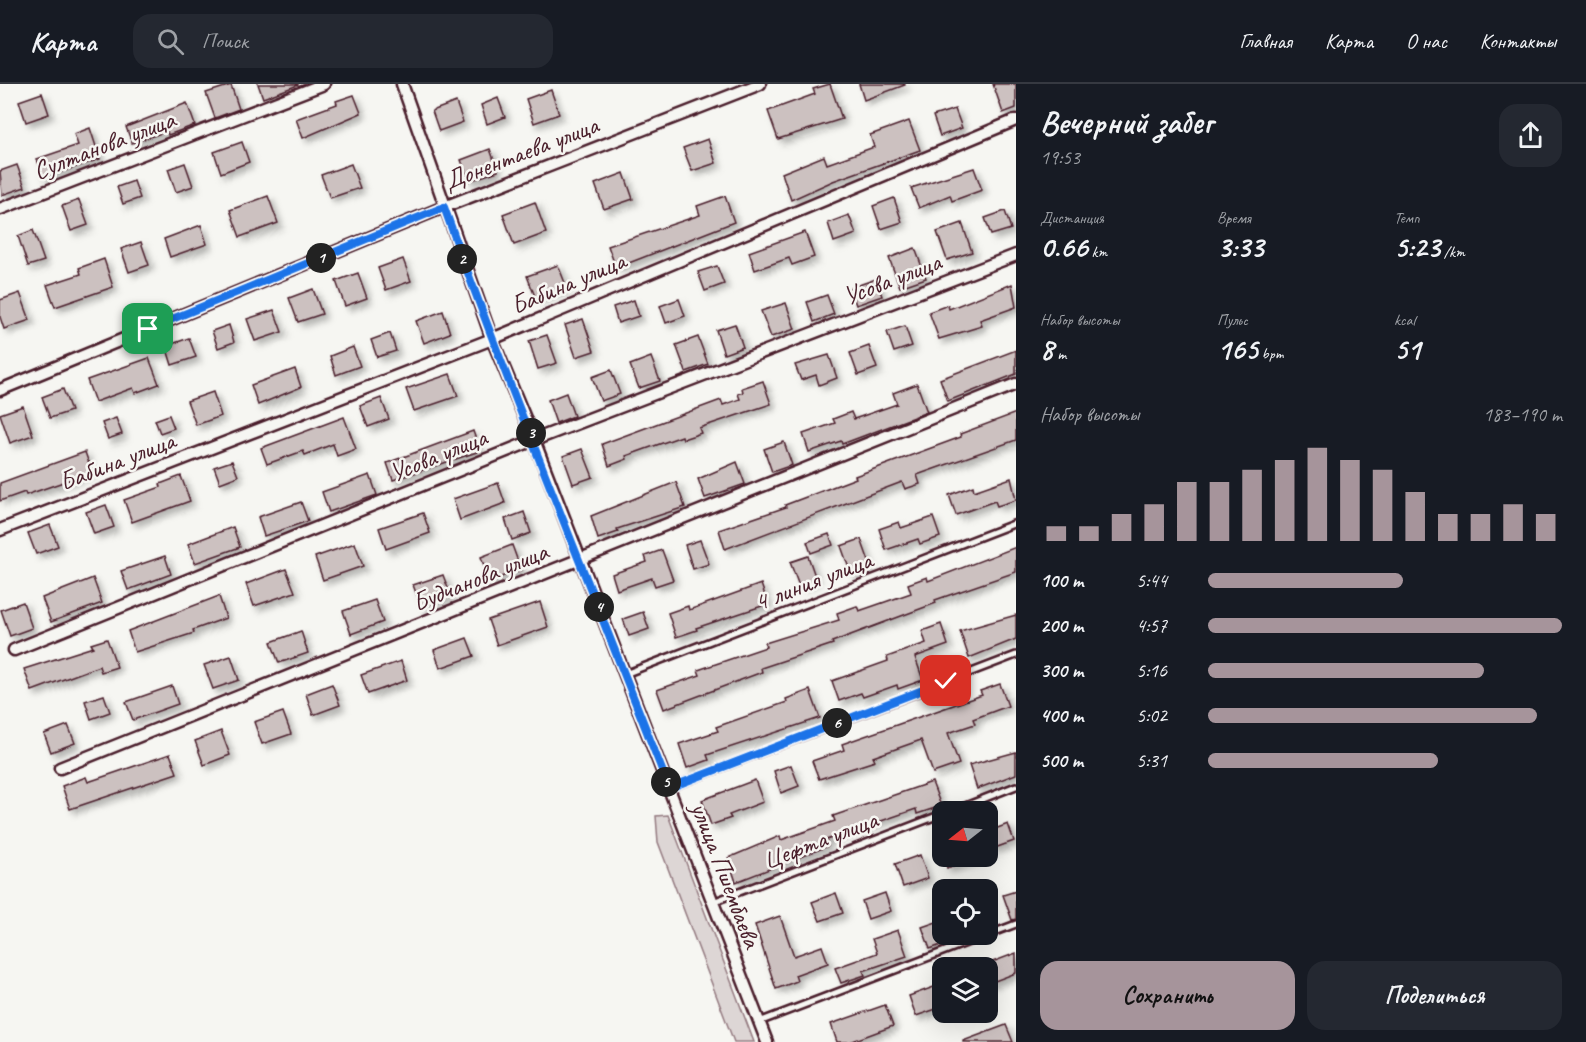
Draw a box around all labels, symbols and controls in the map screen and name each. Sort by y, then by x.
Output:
search box [133,14,553,68]
text: Карта [30,24,97,59]
icon: search [154,25,187,58]
text: Поиск [202,27,248,55]
text: Главная [1239,28,1292,54]
text: Карта [1325,28,1373,54]
text: О нас [1406,28,1447,54]
text: Контакты [1480,28,1556,54]
text: Вечерний забег [1040,101,1213,143]
street label: Султанова улица [28,102,181,187]
button: share [1499,104,1562,167]
street label: Донентаева улица [439,108,604,198]
text: 19:53 [1040,145,1080,170]
text: Дистанция [1040,208,1104,228]
text: Время [1217,208,1251,228]
text: Темп [1394,208,1420,228]
text: 0.66 [1040,228,1088,266]
text: 3:33 [1217,228,1263,266]
text: 5:23 [1394,228,1440,266]
text: km [1088,242,1107,262]
text: /km [1440,242,1465,262]
pin: 1 [306,243,336,273]
street label: Бабина улица [506,243,633,322]
pin: 2 [447,244,477,274]
street label: Усова улица [838,245,947,313]
text: 1 [317,248,325,268]
text: 2 [458,249,466,269]
pin [122,303,173,354]
text: Набор высоты [1040,310,1119,330]
text: Пульс [1217,310,1248,330]
text: kcal [1394,310,1415,330]
icon: arrive [131,312,164,345]
text: 8 [1040,330,1054,368]
text: 165 [1217,330,1258,368]
text: 51 [1394,330,1421,368]
text: m [1054,344,1066,364]
text: bpm [1258,344,1284,364]
text: Набор высоты [1040,402,1139,427]
text: 183–190 m [1483,402,1562,427]
pin: 3 [516,418,546,448]
street label: Усова улица [384,420,493,489]
street label: Бабина улица [54,423,182,498]
text: 3 [527,423,535,443]
street label: Будчанова улица [407,534,554,619]
street label: 4 линия улица [749,543,879,619]
text: 100 m [1040,568,1083,593]
text: 5:44 [1136,568,1167,593]
pin: 4 [584,592,614,622]
text: 4 [595,597,603,617]
text: 200 m [1040,613,1083,638]
text: 4:57 [1136,613,1167,638]
pin [920,655,971,706]
text: 300 m [1040,658,1083,683]
text: 5:16 [1136,658,1167,683]
icon: check [929,664,962,697]
text: 400 m [1040,703,1083,728]
text: 5:02 [1136,703,1167,728]
pin: 6 [822,708,852,738]
text: 6 [833,713,841,733]
text: 500 m [1040,748,1083,773]
text: 5:31 [1136,748,1167,773]
pin: 5 [651,767,681,797]
text: 5 [663,772,669,792]
street label: улица Пшембаева [682,796,769,954]
north arrow [932,801,998,867]
map controls [932,801,998,1023]
street label: Цефта улица [758,803,883,877]
button: locate [932,879,998,945]
button: layers [932,957,998,1023]
button: Сохранить [1040,961,1295,1030]
button: Поделиться [1307,961,1562,1030]

